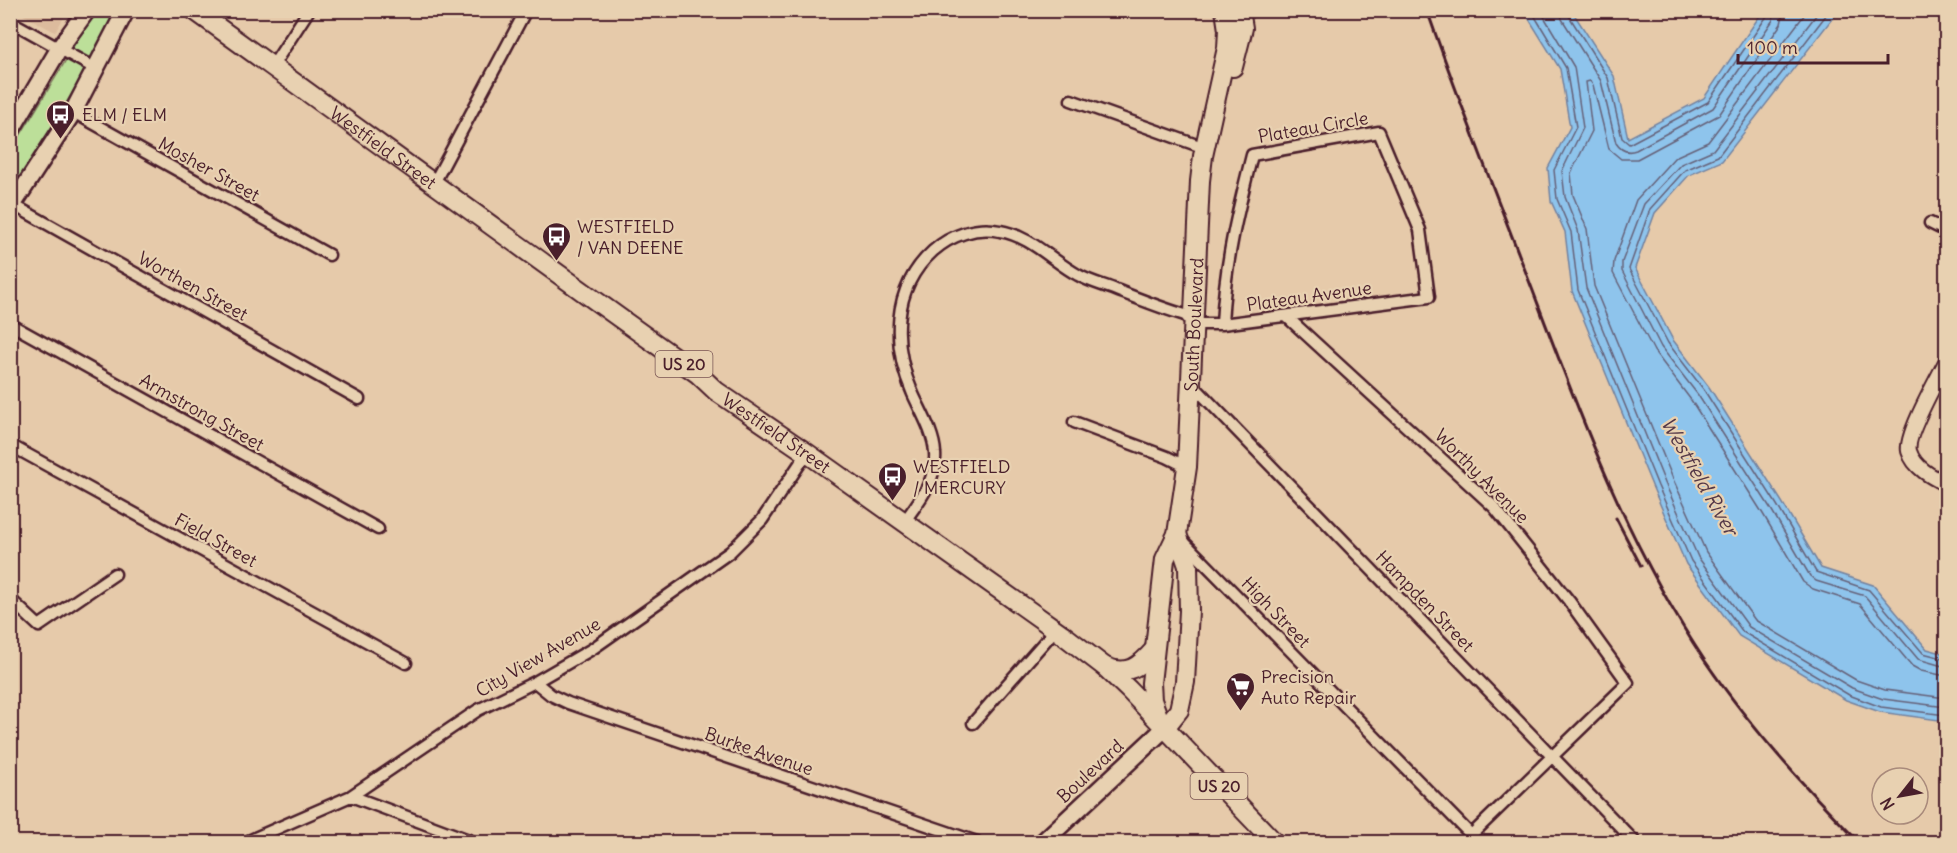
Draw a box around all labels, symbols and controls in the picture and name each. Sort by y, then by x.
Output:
scale bar [1738,27,1888,65]
text: 100 m [1747,36,1798,59]
bus stop icon: ELM / ELM [45,98,77,140]
street label: Westfield Street [326,101,441,194]
place label: ELM / ELM [82,103,167,126]
street label: Plateau Circle [1256,106,1370,148]
street label: Mosher Street [154,132,264,206]
place label: WESTFIELD / VAN DEENE [577,215,684,259]
bus stop icon: WESTFIELD / VAN DEENE [540,220,572,262]
street label: Worthen Street [134,246,252,326]
street label: South Boulevard [1179,257,1208,392]
street label: Plateau Avenue [1245,276,1373,316]
road number: US 20 [656,351,712,377]
street label: Armstrong Street [136,368,268,456]
street label: Westfield Street [718,387,835,478]
water label: Westfield River [1656,412,1745,542]
street label: Worthy Avenue [1430,424,1534,528]
place label: WESTFIELD / MERCURY [913,455,1010,499]
bus stop icon: WESTFIELD / MERCURY [876,460,908,502]
street label: Field Street [171,508,261,572]
street label: Hampden Street [1371,545,1479,657]
street label: High Street [1237,572,1315,652]
street label: City View Avenue [472,612,604,702]
place label: Precision Auto Repair [1261,665,1357,709]
supermarket icon: Precision Auto Repair [1224,670,1256,712]
street label: Burke Avenue [702,722,816,780]
street label: Boulevard [1052,734,1128,808]
north arrow [1870,766,1930,826]
road number: US 20 [1190,773,1248,799]
text: N [1876,794,1899,814]

